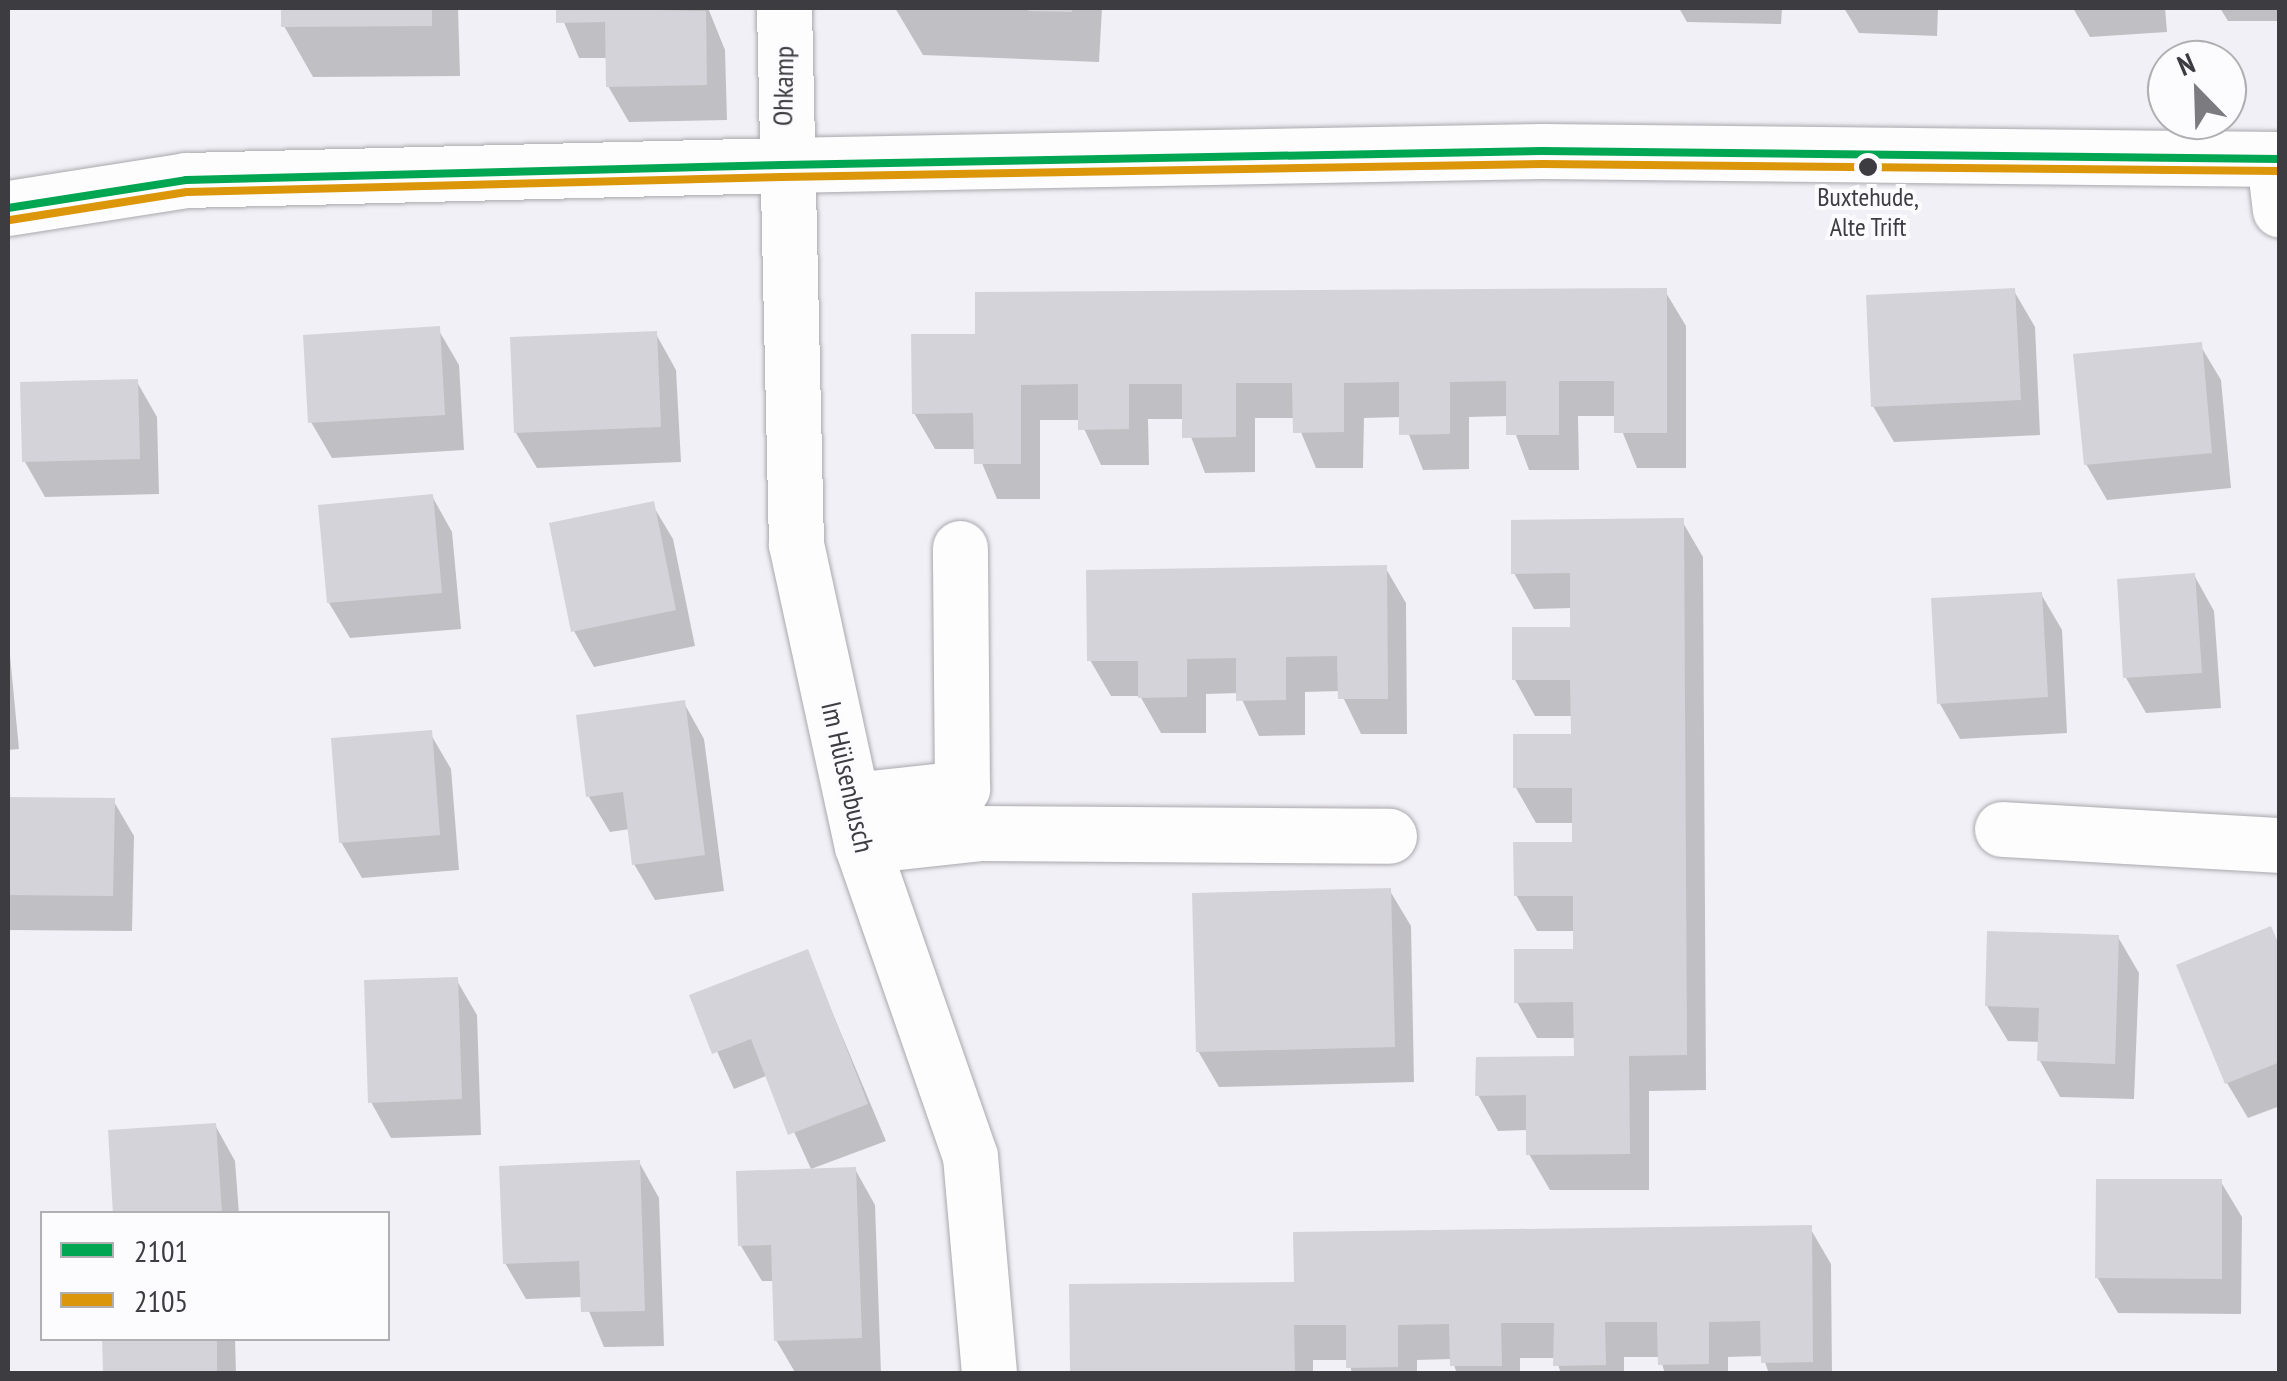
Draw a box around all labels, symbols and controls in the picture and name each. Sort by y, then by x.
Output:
north arrow [2147,40,2247,140]
text: N [2172,44,2200,84]
street label: Ohkamp [766,46,800,126]
marker: Buxtehude, Alte Trift [1858,157,1878,177]
place label: Buxtehude, Alte Trift [1817,181,1919,242]
street label: Im Hülsenbusch [814,698,882,856]
legend [40,1211,390,1341]
text: 2101 [134,1231,188,1270]
text: 2105 [134,1281,188,1320]

